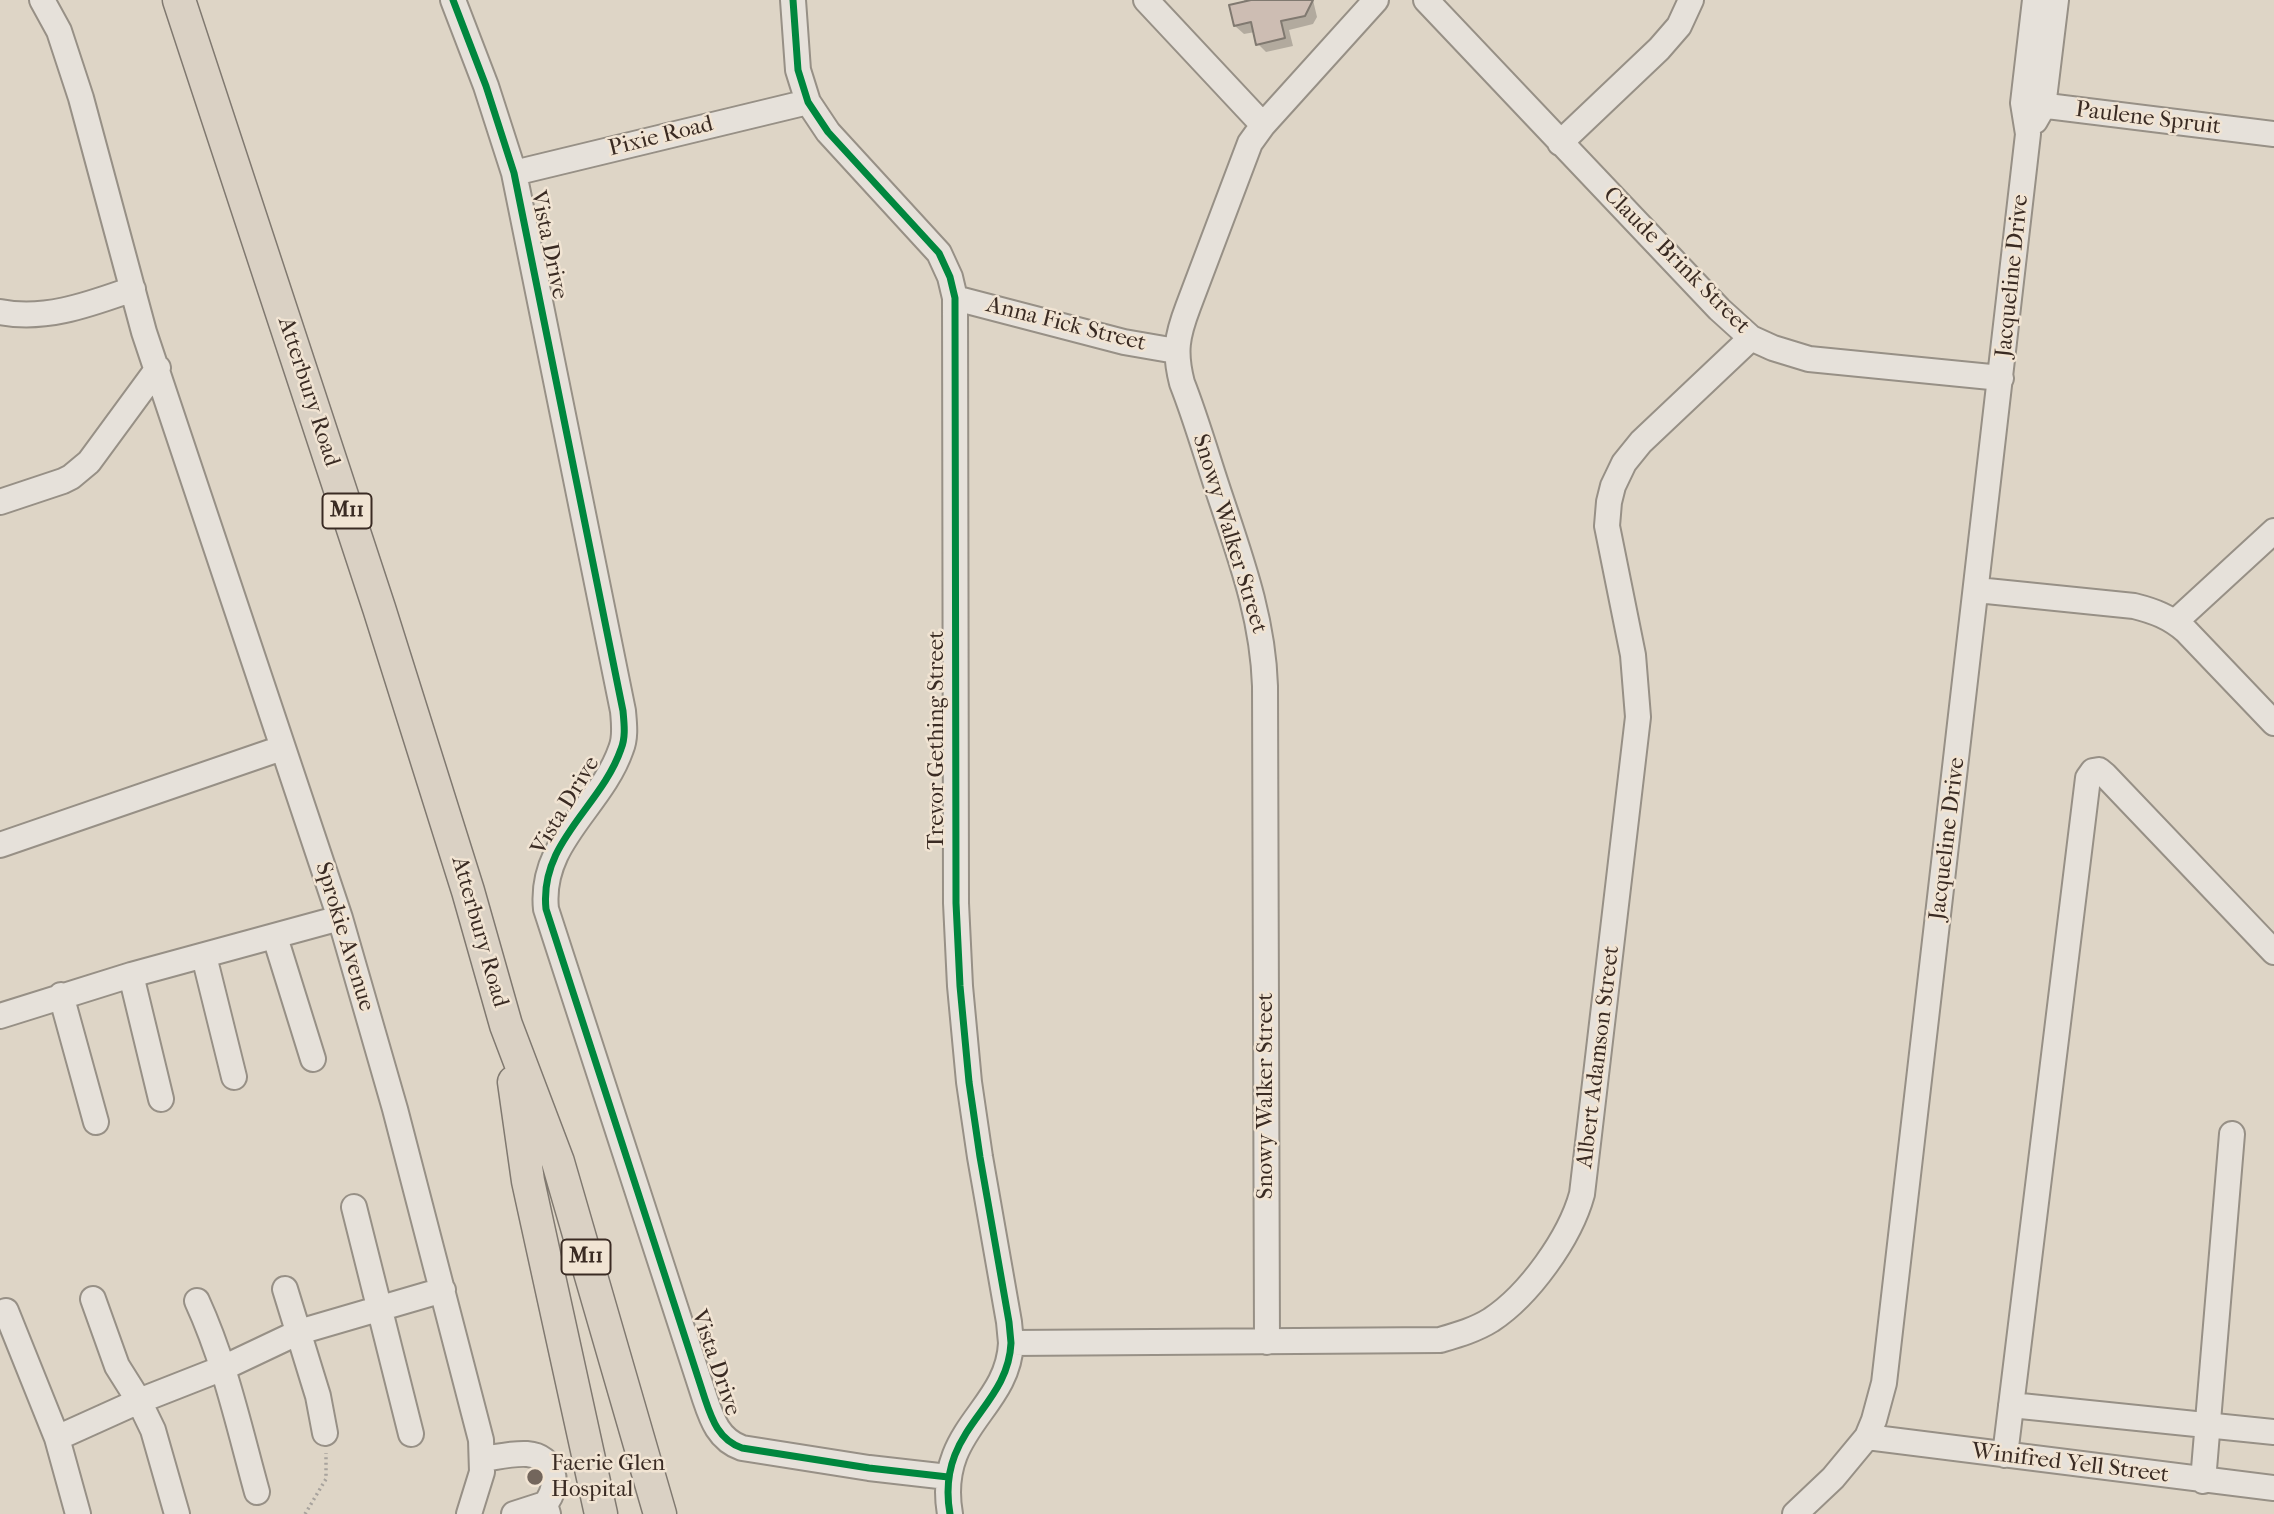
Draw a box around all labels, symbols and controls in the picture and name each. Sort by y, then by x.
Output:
street label: Paulene Spruit [2074,96,2222,142]
street label: Pixie Road [606,111,716,163]
street label: Claude Brink Street [1597,182,1755,340]
street label: Vista Drive [523,188,573,302]
street label: Jacqueline Drive [1991,193,2035,359]
street label: Anna Fick Street [983,292,1149,358]
street label: Atterbury Road [271,314,345,470]
street label: Snowy Walker Street [1186,431,1272,637]
road number: M11 [322,494,372,528]
street label: Trevor Gething Street [923,631,951,849]
street label: Vista Drive [526,752,606,860]
street label: Jacqueline Drive [1924,756,1972,922]
street label: Atterbury Road [444,854,514,1010]
street label: Sprokie Avenue [308,859,380,1015]
street label: Albert Adamson Street [1572,944,1626,1170]
street label: Snowy Walker Street [1252,993,1280,1199]
road number: M11 [562,1240,610,1274]
street label: Vista Drive [684,1306,746,1420]
street label: Winifred Yell Street [1970,1438,2170,1490]
place label: Faerie Glen Hospital [551,1450,665,1504]
marker: Faerie Glen Hospital [525,1467,545,1487]

